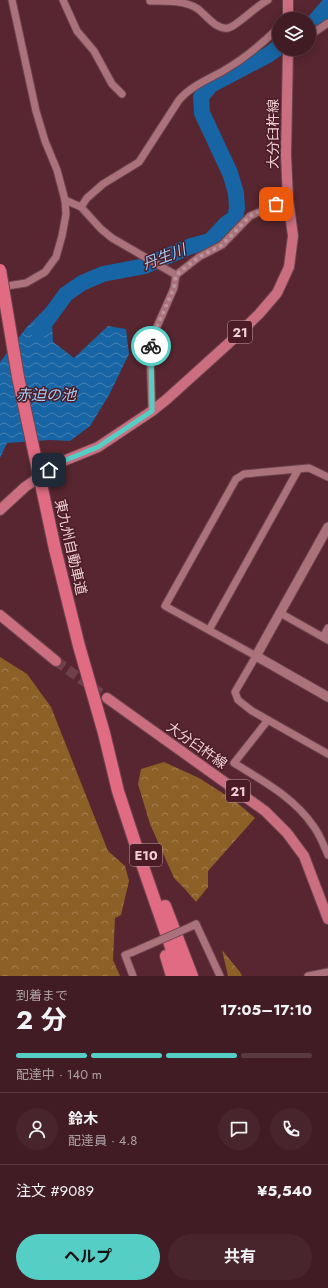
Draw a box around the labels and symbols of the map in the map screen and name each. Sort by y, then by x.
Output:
street label: 大分臼杵線 [263,99,283,169]
pin [259,187,293,221]
water label: 丹生川 [139,238,191,275]
road number: 21 [228,321,252,343]
courier [131,326,171,366]
water label: 赤迫の池 [16,384,78,406]
pin [32,453,66,487]
street label: 東九州自動車道 [50,497,92,597]
street label: 大分臼杵線 [163,717,231,773]
road number: 21 [226,780,250,802]
road number: E10 [130,844,162,866]

